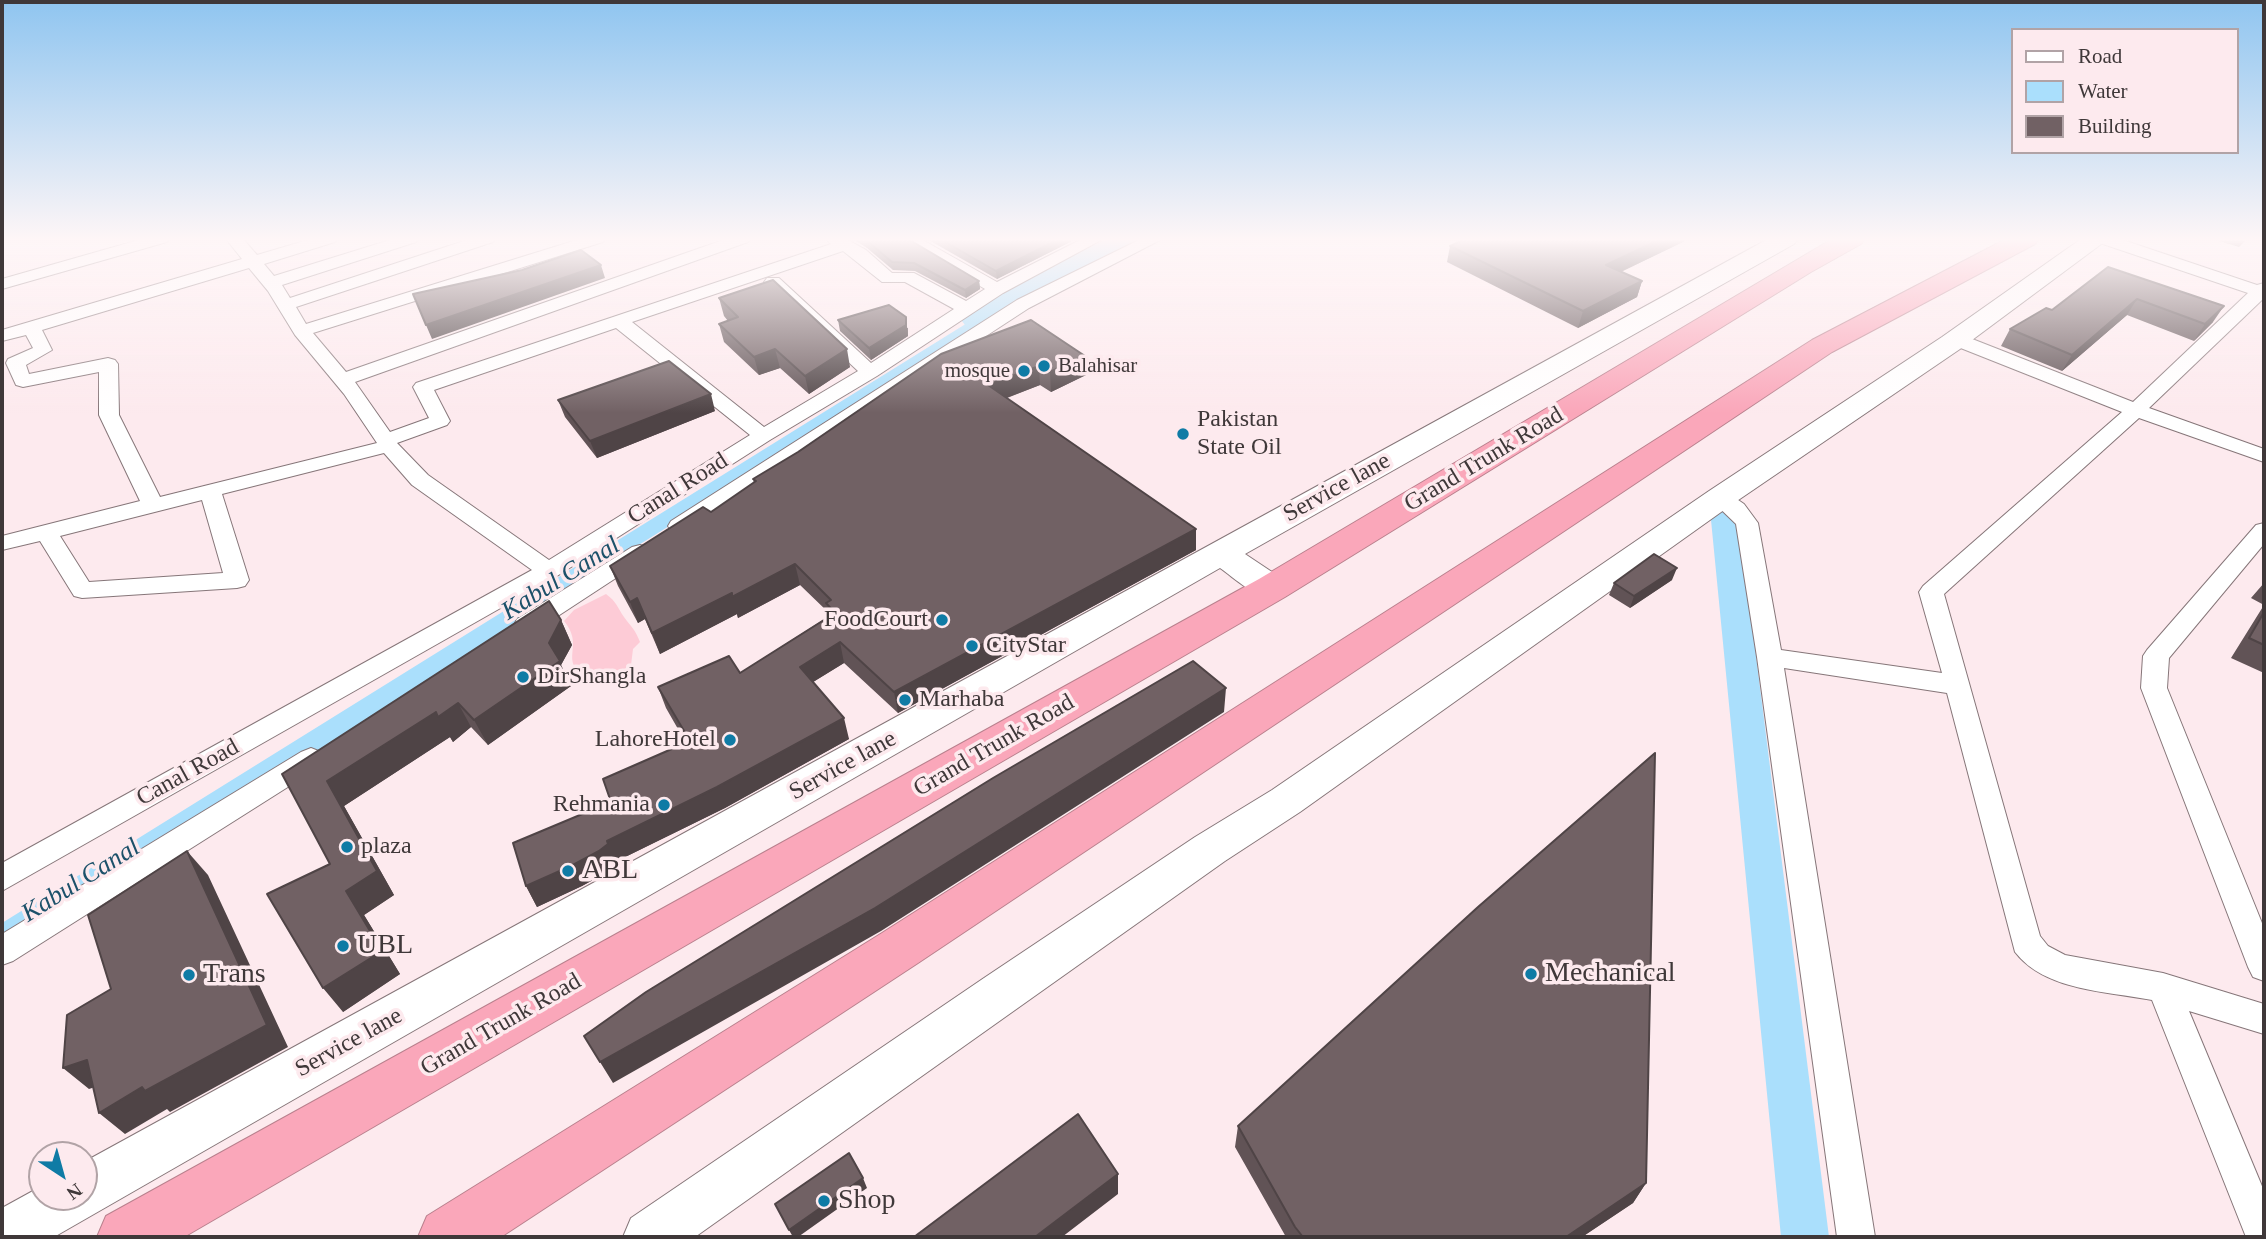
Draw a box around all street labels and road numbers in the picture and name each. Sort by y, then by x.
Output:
street label: Grand Trunk Road [1400,401,1568,519]
street label: Service lane [1277,446,1397,530]
street label: Canal Road [622,447,734,531]
street label: Grand Trunk Road [909,689,1079,803]
street label: Service lane [783,724,903,808]
street label: Canal Road [132,733,244,813]
street label: Grand Trunk Road [416,968,586,1082]
street label: Service lane [289,1001,409,1085]

